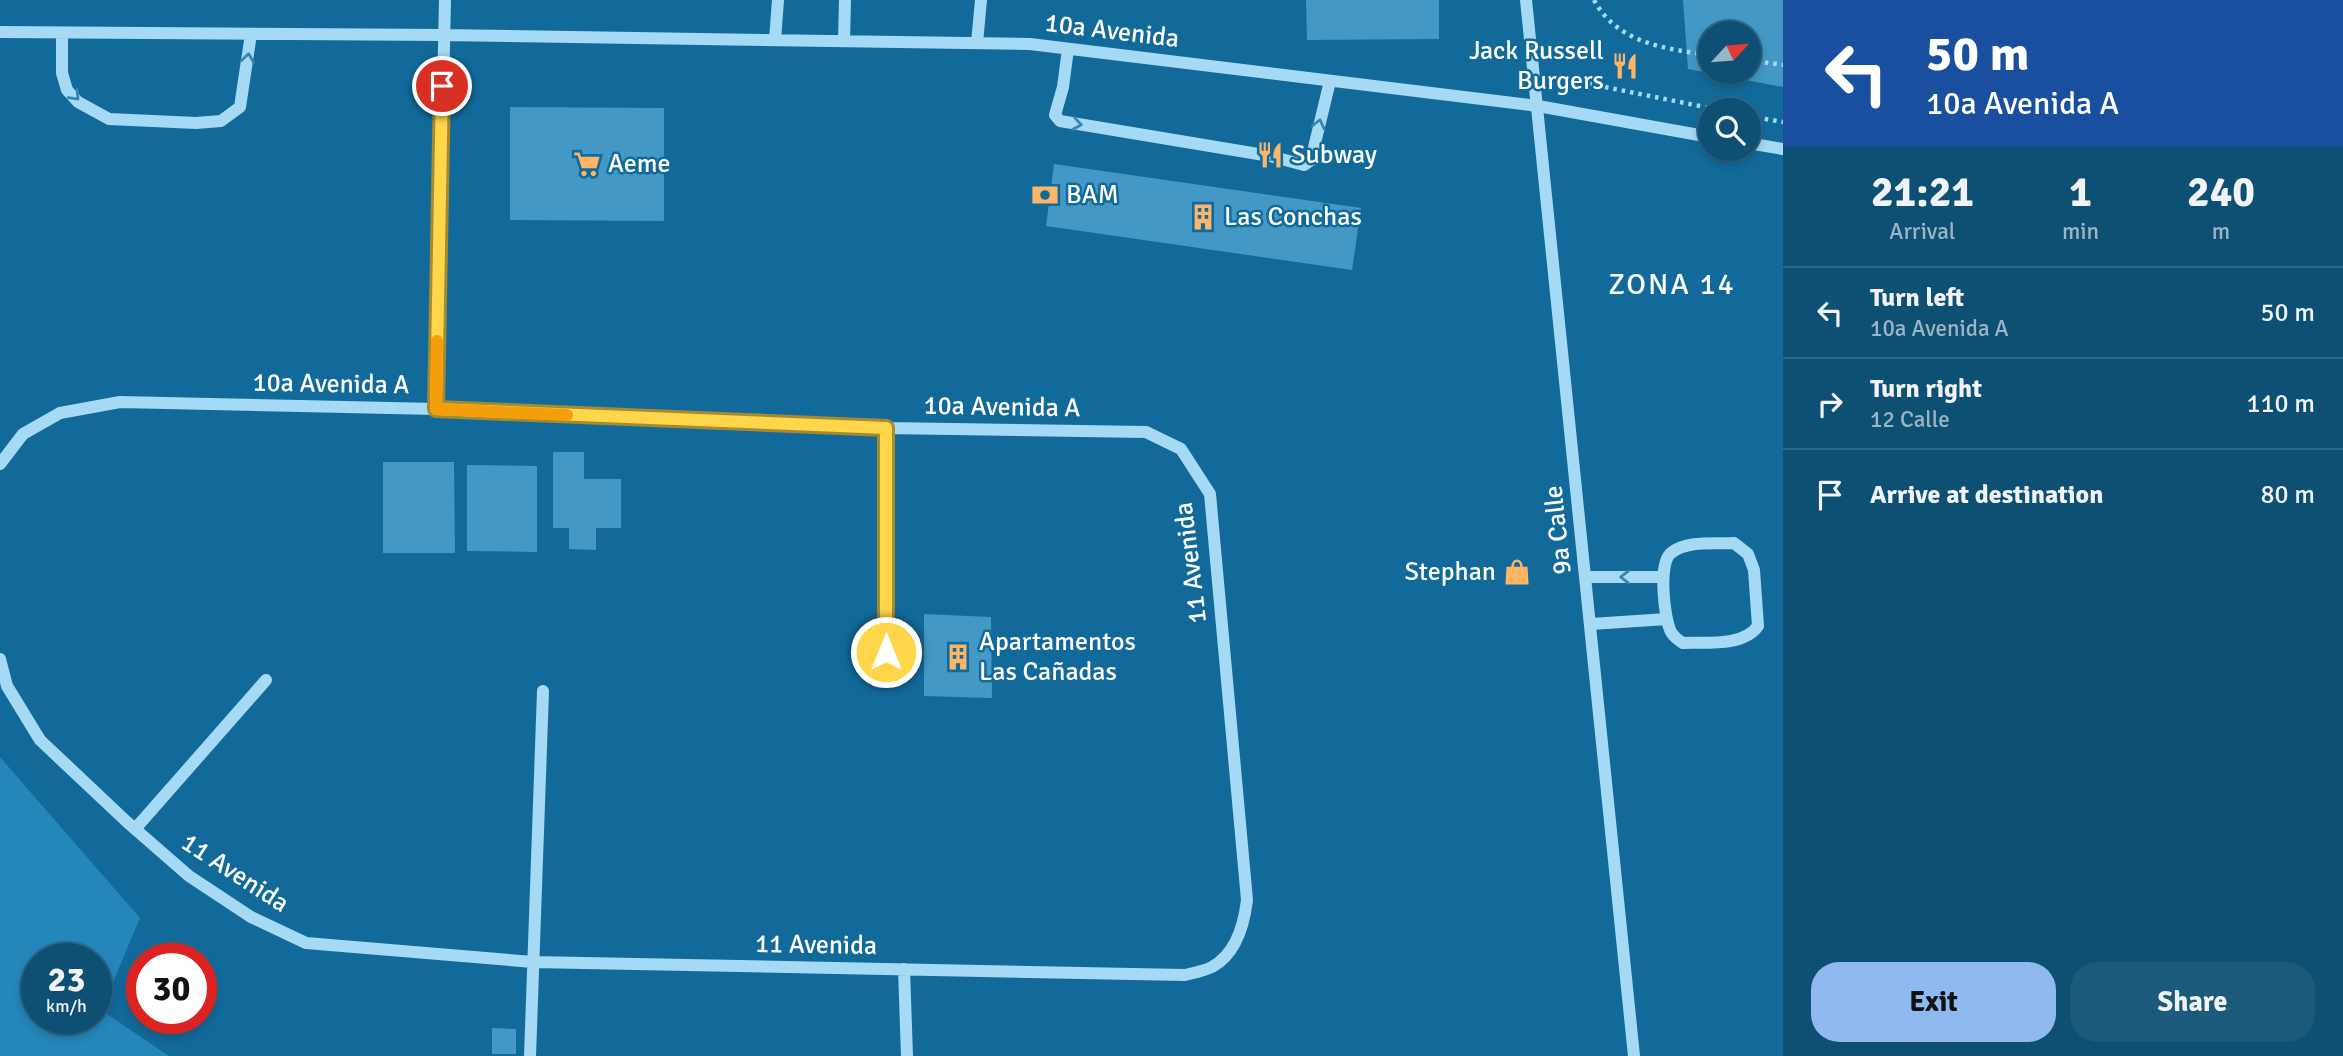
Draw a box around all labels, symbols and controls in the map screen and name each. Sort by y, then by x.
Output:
street label: 10a Avenida [1043,7,1181,55]
north arrow [1698,21,1760,84]
map controls [1698,21,1761,161]
text: 50 m [1926,24,2029,84]
icon: left [1811,28,1902,119]
place label: Jack Russell Burgers [1469,35,1604,97]
restaurant icon: Jack Russell Burgers [1610,51,1640,81]
one-way arrow [240,52,255,64]
pin [412,56,472,116]
icon: arrive [423,67,461,105]
text: 10a Avenida A [1926,84,2119,123]
one-way arrow [67,88,79,101]
button: search [1698,98,1761,161]
one-way arrow [1071,116,1082,131]
one-way arrow [1311,118,1325,130]
place label: Subway [1291,139,1377,171]
restaurant icon: Subway [1255,140,1285,170]
place label: Aeme [608,148,670,180]
supermarket icon: Aeme [572,149,602,179]
text: 21:21 [1871,167,1974,218]
text: 1 [2069,167,2092,218]
text: 240 [2187,167,2255,218]
place label: BAM [1066,179,1119,211]
bank icon: BAM [1030,180,1060,210]
place label: Las Conchas [1224,201,1362,233]
building icon: Las Conchas [1188,202,1218,232]
text: Arrival [1889,217,1956,246]
text: min [2062,217,2099,246]
text: m [2212,217,2230,246]
district label: ZONA 14 [1608,266,1736,303]
text: Turn left [1870,282,1964,314]
icon: left [1811,294,1849,332]
text: 50 m [2260,297,2315,329]
text: 10a Avenida A [1870,314,2009,343]
street label: 10a Avenida A [252,367,410,401]
text: Turn right [1870,373,1982,405]
icon: right [1811,385,1849,423]
text: 110 m [2246,388,2315,420]
street label: 10a Avenida A [923,390,1081,424]
text: 12 Calle [1870,405,1950,434]
icon: arrive [1811,476,1849,514]
text: Arrive at destination [1870,479,2103,511]
text: 80 m [2260,479,2315,511]
street label: 9a Calle [1537,484,1579,576]
street label: 11 Avenida [1168,501,1214,625]
place label: Stephan [1404,556,1496,588]
shop icon: Stephan [1502,557,1532,587]
one-way arrow [1619,569,1629,585]
position arrow [849,615,923,689]
place label: Apartamentos Las Cañadas [979,626,1136,688]
building icon: Apartamentos Las Cañadas [943,642,973,672]
street label: 11 Avenida [175,826,295,920]
street label: 11 Avenida [755,928,877,962]
speed limit sign: 30 [126,943,217,1034]
text: 23 [48,958,85,1001]
button: Exit [1811,962,2056,1042]
button: Share [2070,962,2315,1042]
text: km/h [46,995,87,1017]

